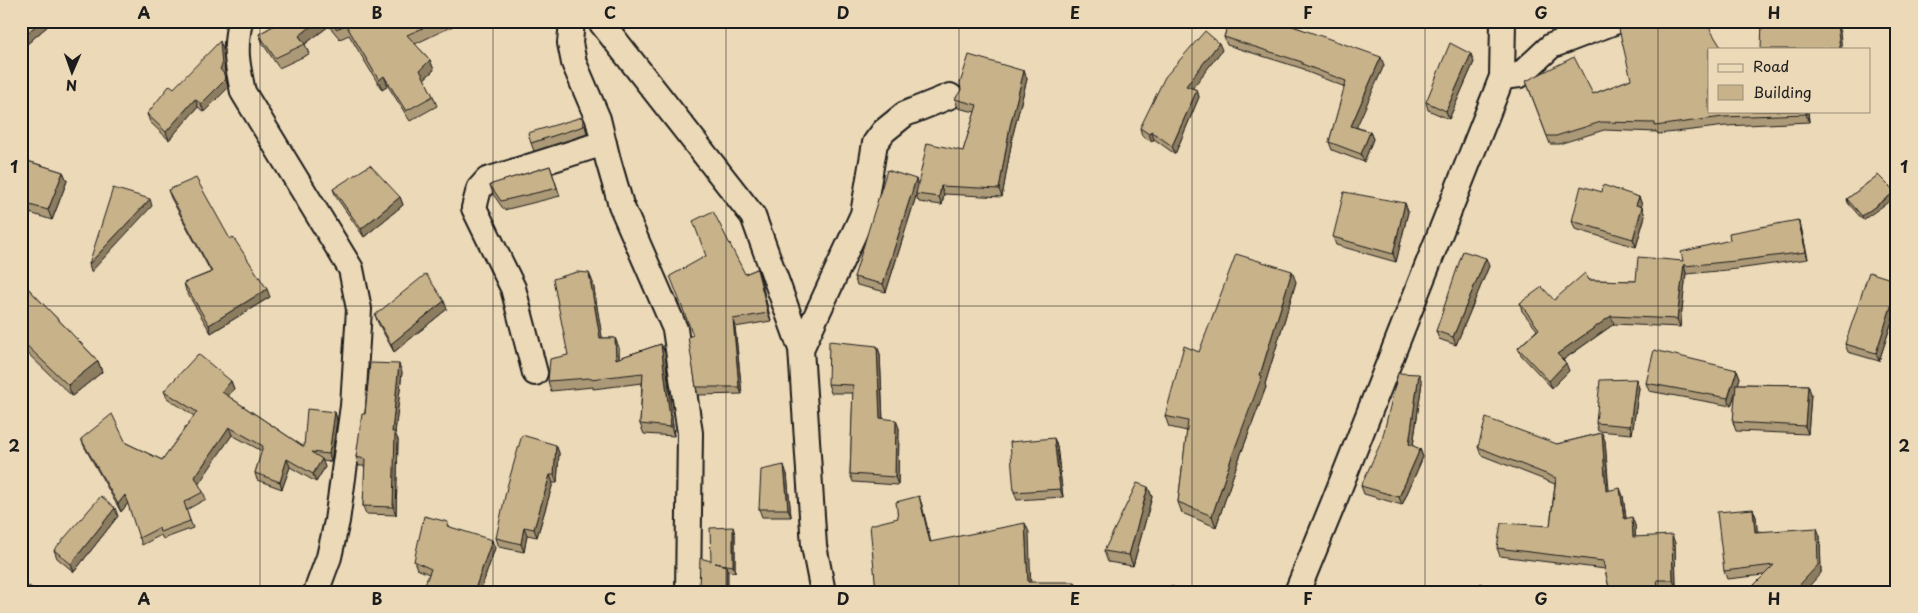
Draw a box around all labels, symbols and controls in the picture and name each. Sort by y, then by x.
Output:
text: A [138,0,151,24]
text: B [372,0,383,24]
text: C [604,0,616,24]
text: D [837,0,849,24]
text: E [1070,0,1080,24]
text: F [1303,0,1313,24]
text: G [1534,0,1548,24]
text: H [1768,0,1780,24]
north arrow [48,48,98,98]
legend [1708,48,1870,112]
text: Road [1753,54,1789,77]
text: N [66,75,77,96]
text: Building [1753,80,1812,103]
text: 1 [10,154,18,178]
text: 1 [1900,154,1908,178]
text: 2 [8,433,20,457]
text: 2 [1898,433,1910,457]
text: A [138,586,151,610]
text: B [372,586,383,610]
text: C [604,586,616,610]
text: D [837,586,849,610]
text: E [1070,586,1080,610]
text: F [1303,586,1313,610]
text: G [1534,586,1548,610]
text: H [1768,586,1780,610]

